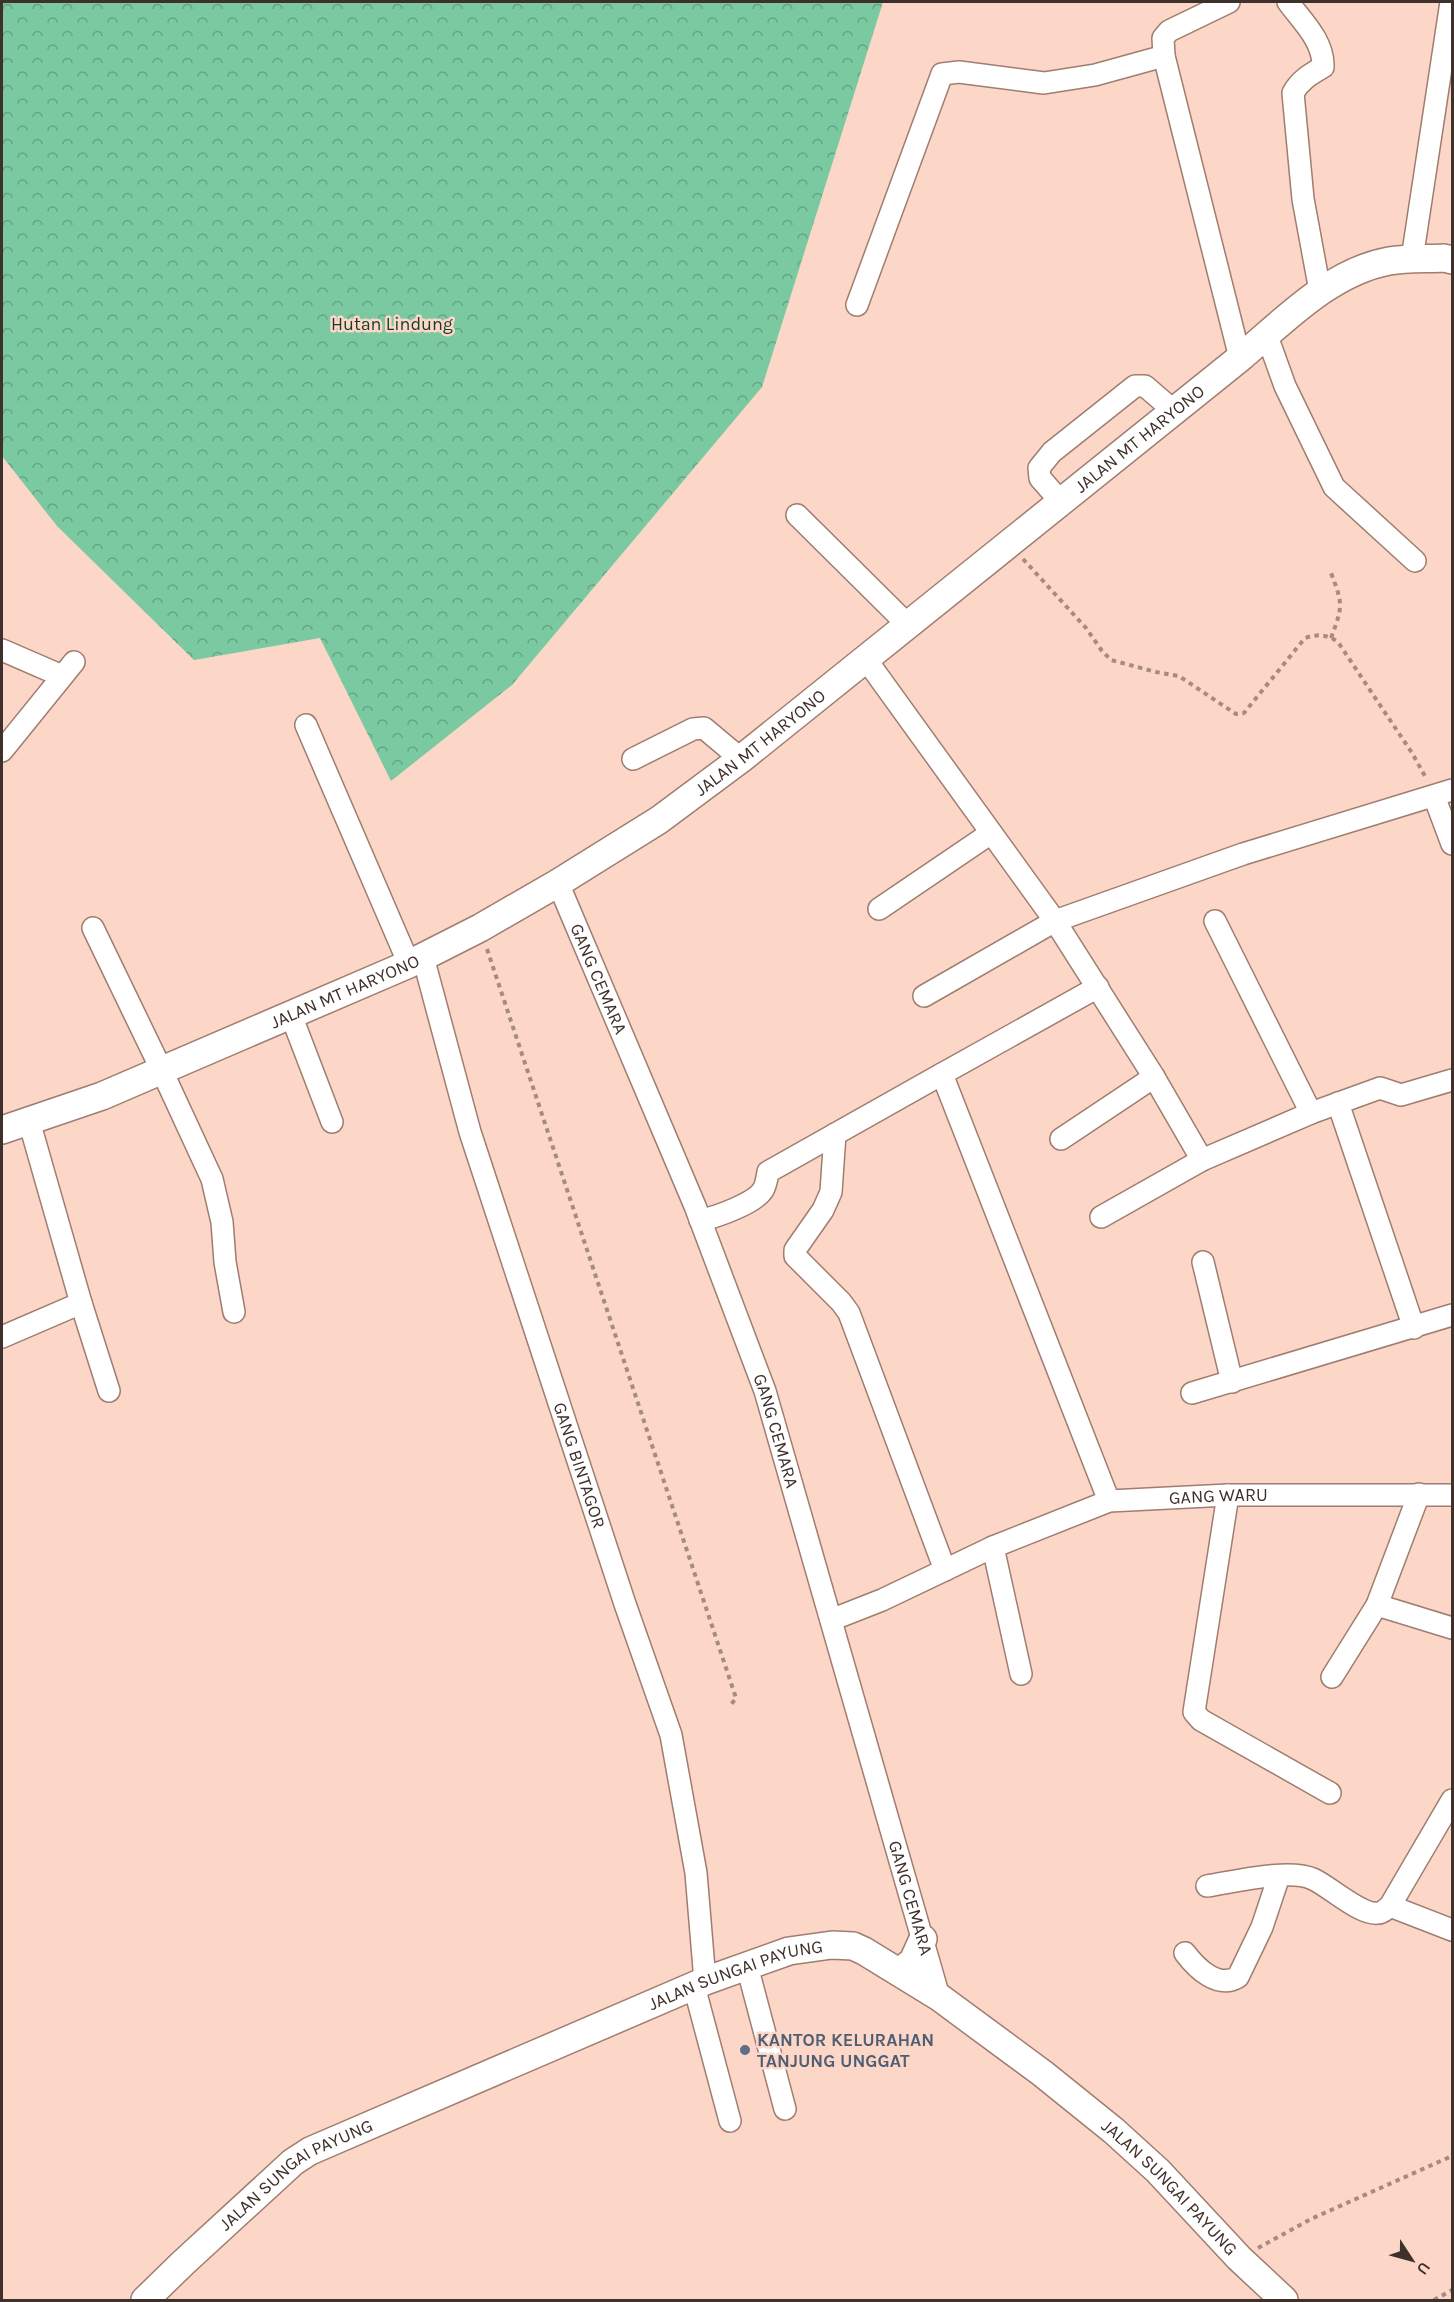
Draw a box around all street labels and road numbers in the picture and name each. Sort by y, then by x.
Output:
street label: JALAN MT HARYONO [1070,380,1209,497]
street label: JALAN MT HARYONO [691,684,830,800]
street label: GANG CEMARA [565,920,632,1037]
street label: JALAN MT HARYONO [267,950,423,1033]
street label: GANG CEMARA [748,1370,803,1491]
street label: GANG BINTAGOR [548,1399,610,1531]
street label: GANG WARU [1168,1484,1268,1509]
street label: GANG CEMARA [884,1838,937,1958]
street label: JALAN SUNGAI PAYUNG [645,1935,824,2015]
street label: JALAN SUNGAI PAYUNG [215,2114,376,2235]
street label: JALAN SUNGAI PAYUNG [1097,2114,1242,2260]

